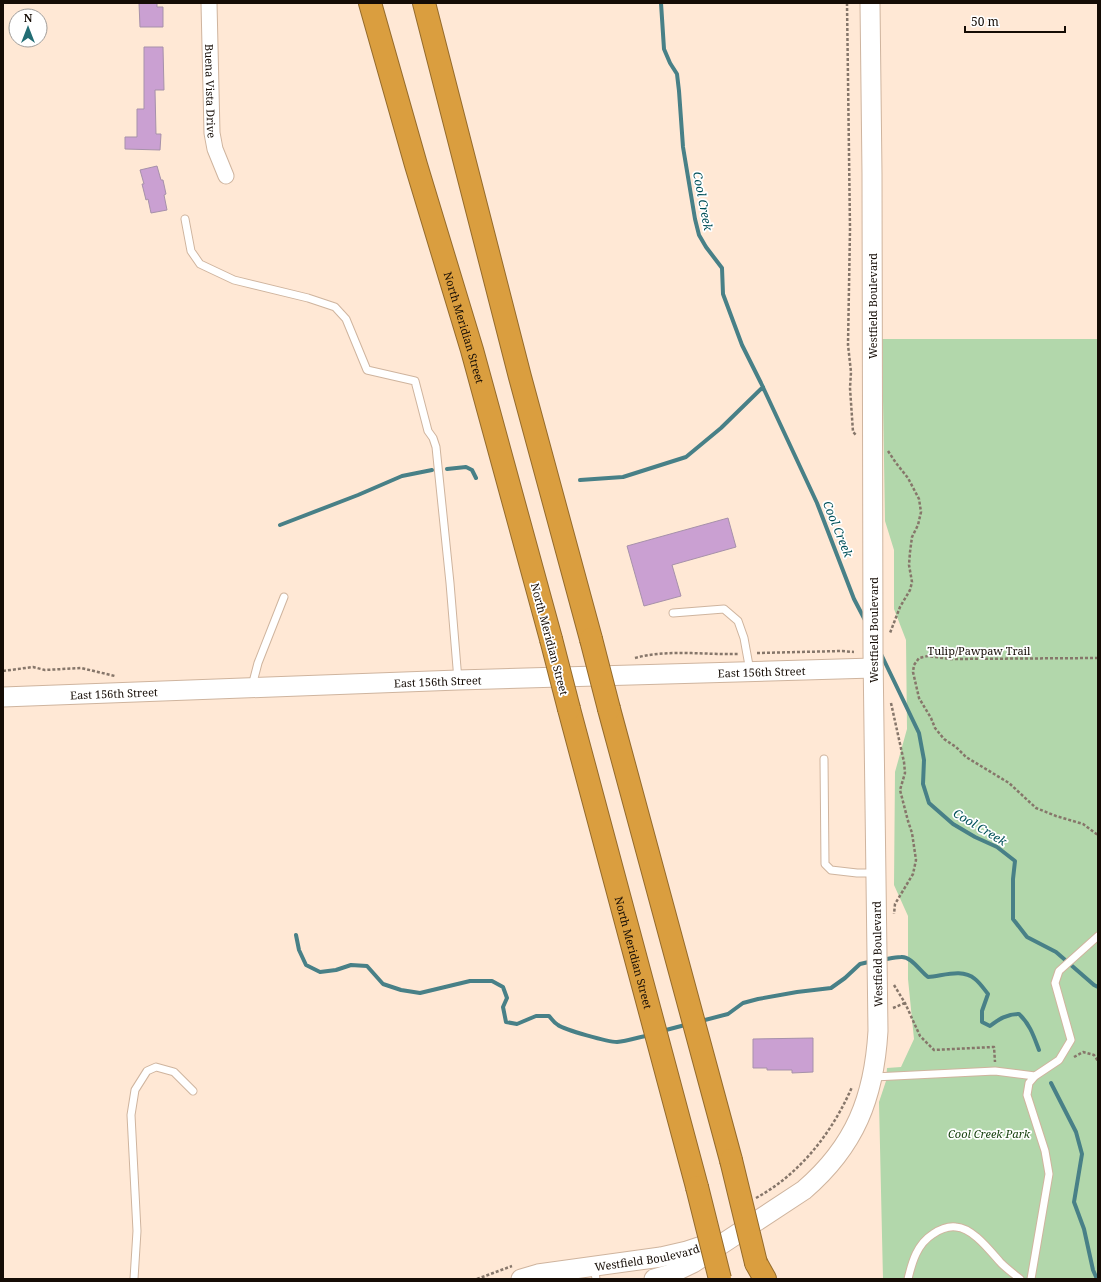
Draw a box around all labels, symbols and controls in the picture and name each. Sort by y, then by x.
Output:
north arrow [8,8,48,48]
scale bar [965,8,1065,34]
text: N [24,10,33,25]
text: 50 m [971,13,999,30]
street label: Buena Vista Drive [202,44,220,139]
water label: Cool Creek [689,170,717,233]
street label: Westfield Boulevard [865,253,880,359]
street label: North Meridian Street [441,270,488,385]
water label: Cool Creek [819,498,857,561]
street label: Westfield Boulevard [866,577,881,683]
street label: North Meridian Street [528,581,572,697]
street label: Tulip/Pawpaw Trail [927,643,1031,658]
street label: East 156th Street [718,662,806,680]
street label: East 156th Street [394,672,482,690]
street label: East 156th Street [70,684,158,702]
water label: Cool Creek [950,804,1011,850]
street label: North Meridian Street [612,895,656,1010]
street label: Westfield Boulevard [869,901,885,1007]
park label: Cool Creek Park [948,1126,1031,1141]
street label: Westfield Boulevard [594,1240,702,1274]

